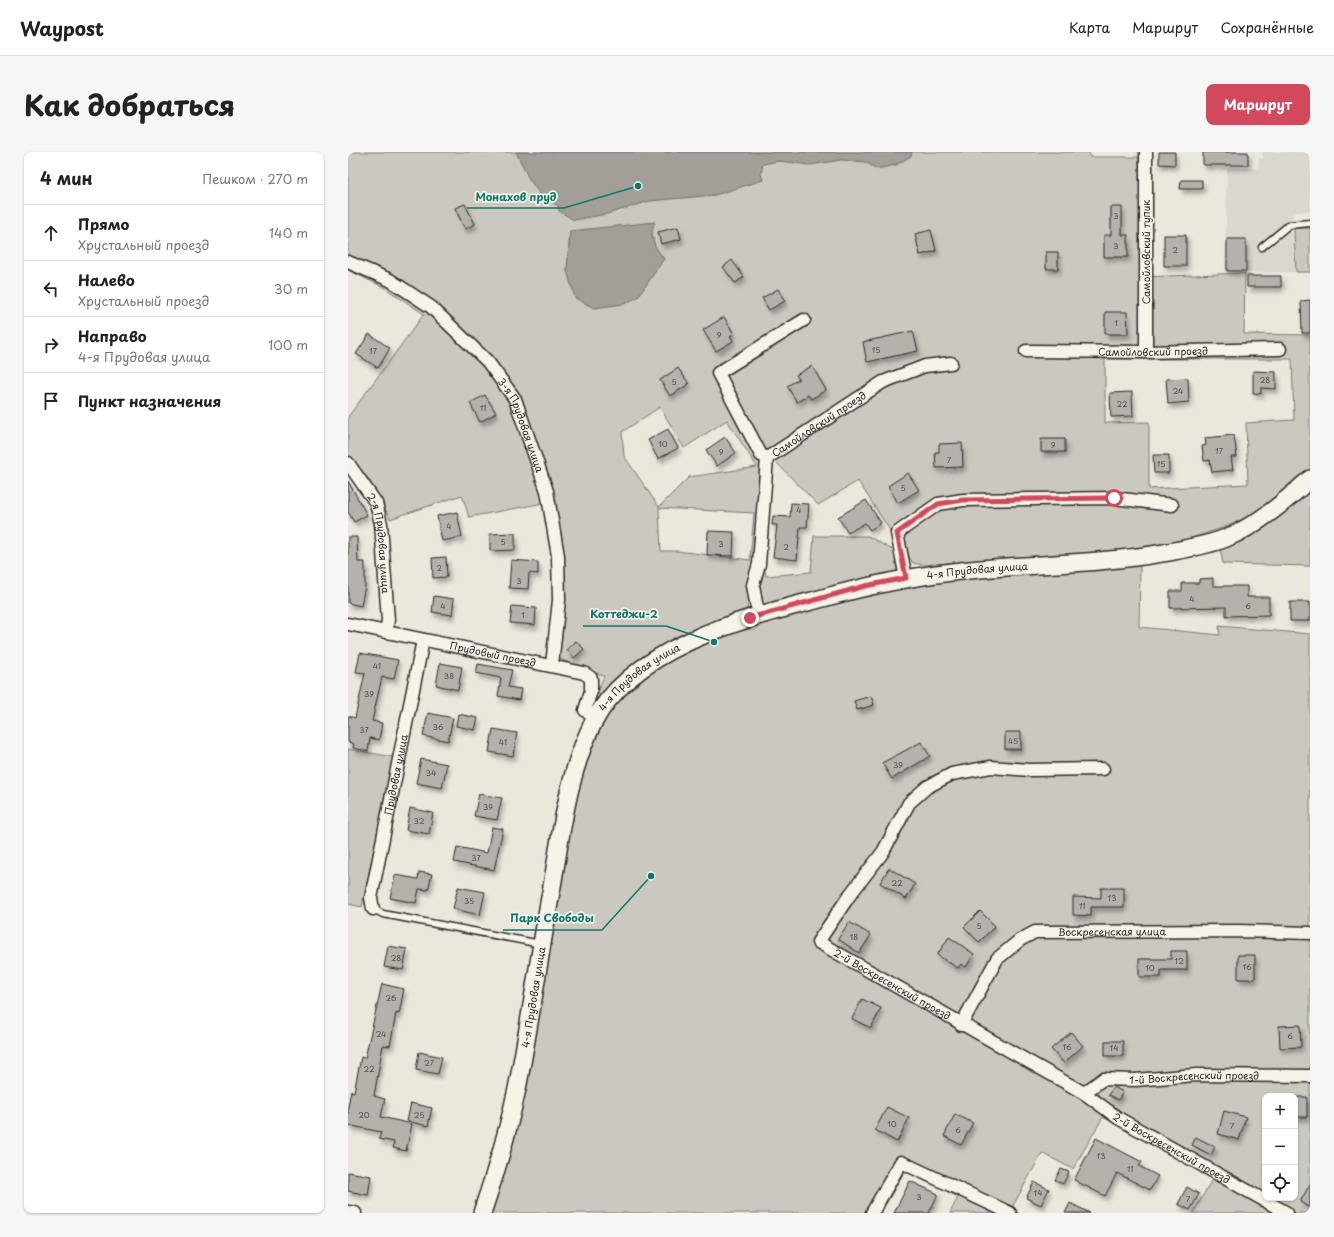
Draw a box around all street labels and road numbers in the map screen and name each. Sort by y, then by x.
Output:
street label: Самойловский тупик [1138,200,1154,304]
street label: Самойловский проезд [1098,343,1208,359]
street label: 3-я Прудовая улица [495,374,548,475]
street label: Самойловский проезд [768,387,869,460]
street label: 2-я Прудовая улица [364,489,394,595]
street label: 4-я Прудовая улица [925,558,1029,582]
street label: Прудовый проезд [449,637,537,670]
street label: 4-я Прудовая улица [594,639,683,714]
street label: Прудовая улица [380,732,411,816]
street label: Воскресенская улица [1058,923,1166,939]
street label: 4-я Прудовая улица [517,945,548,1049]
street label: 2-й Воскресенский проезд [831,945,954,1023]
street label: 1-й Воскресенский проезд [1129,1067,1259,1087]
street label: 2-й Воскресенский проезд [1110,1109,1233,1187]

